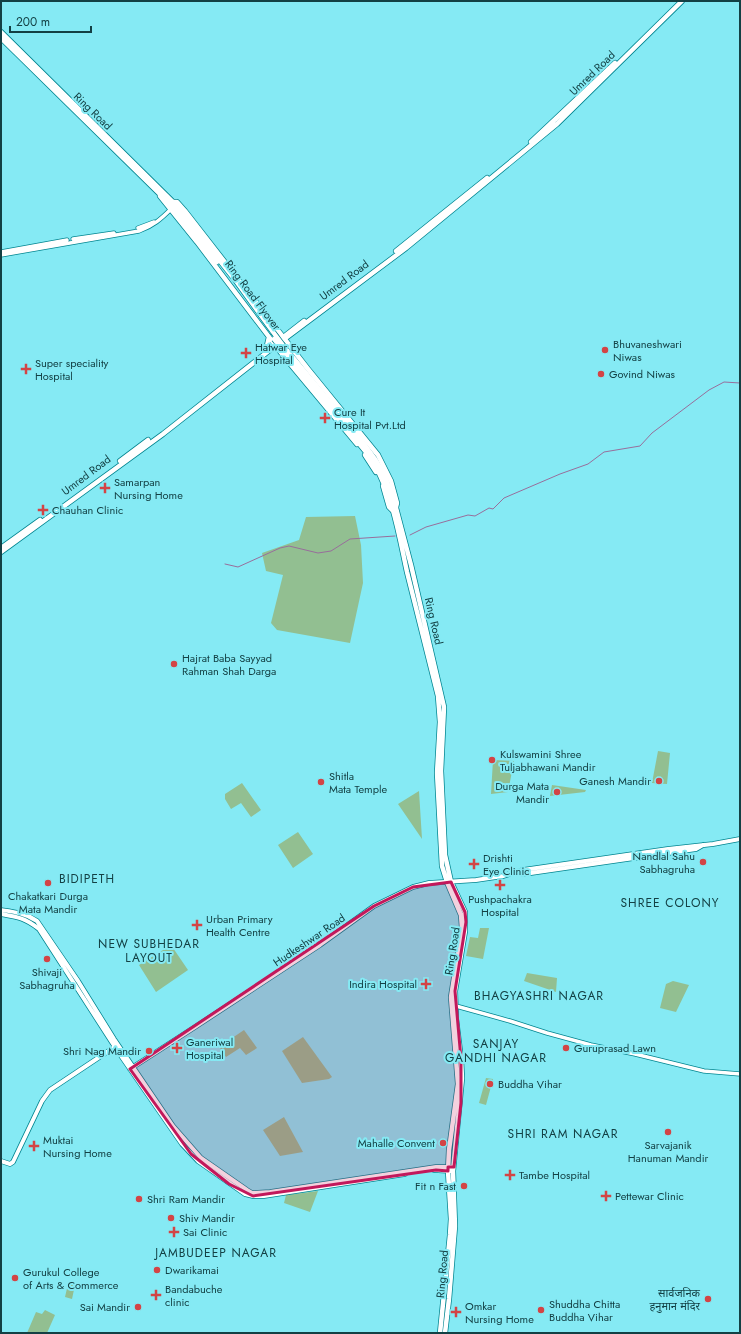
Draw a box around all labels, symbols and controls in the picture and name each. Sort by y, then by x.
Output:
scale bar [10,8,91,34]
text: 200 m [16,13,50,31]
street label: Umred Road [566,47,618,99]
street label: Ring Road [70,89,116,133]
street label: Umred Road [316,256,372,304]
street label: Ring Road Flyover [221,257,285,334]
place label: Bhuvaneshwari Niwas [613,336,682,365]
place label: Hatwar Eye Hospital [255,339,307,368]
marker: Bhuvaneshwari Niwas [600,345,610,355]
marker: Hatwar Eye Hospital [240,347,252,359]
place label: Super speciality Hospital [35,355,109,384]
marker: Super speciality Hospital [20,363,32,375]
place label: Govind Niwas [609,366,676,382]
marker: Govind Niwas [596,369,606,379]
place label: Cure It Hospital Pvt.Ltd [334,404,406,433]
marker: Cure It Hospital Pvt.Ltd [319,412,331,424]
street label: Umred Road [58,451,114,499]
place label: Samarpan Nursing Home [114,474,183,503]
marker: Samarpan Nursing Home [99,482,111,494]
place label: Chauhan Clinic [52,502,123,518]
marker: Chauhan Clinic [37,504,49,516]
street label: Ring Road [421,596,447,646]
place label: Hajrat Baba Sayyad Rahman Shah Darga [182,650,276,679]
marker: Hajrat Baba Sayyad Rahman Shah Darga [169,659,179,669]
place label: Kulswamini Shree Tuljabhawani Mandir [500,746,596,775]
marker: Kulswamini Shree Tuljabhawani Mandir [487,755,497,765]
place label: Shitla Mata Temple [329,768,387,797]
place label: Ganesh Mandir [579,773,651,789]
marker: Ganesh Mandir [654,776,664,786]
marker: Shitla Mata Temple [316,777,326,787]
place label: Durga Mata Mandir [495,778,549,807]
marker: Durga Mata Mandir [552,787,562,797]
place label: Nandlal Sahu Sabhagruha [633,848,695,877]
place label: Drishti Eye Clinic [483,850,530,879]
marker: Nandlal Sahu Sabhagruha [698,857,708,867]
marker: Drishti Eye Clinic [468,858,480,870]
district label: BIDIPETH [59,870,115,888]
marker: Chakatkari Durga Mata Mandir [43,878,53,888]
marker: Pushpachakra Hospital [494,879,506,891]
place label: Chakatkari Durga Mata Mandir [8,888,88,917]
place label: Pushpachakra Hospital [468,891,532,920]
district label: SHREE COLONY [621,894,719,912]
street label: Hudkeshwar Road [270,910,348,970]
place label: Urban Primary Health Centre [206,911,273,940]
marker: Urban Primary Health Centre [191,919,203,931]
street label: Ring Road [440,926,464,976]
district label: NEW SUBHEDAR LAYOUT [98,935,200,967]
marker: Shivaji Sabhagruha [42,954,52,964]
place label: Shivaji Sabhagruha [19,964,75,993]
place label: Indira Hospital [349,976,417,992]
marker: Indira Hospital [420,978,432,990]
district label: BHAGYASHRI NAGAR [474,987,604,1005]
place label: Ganeriwal Hospital [186,1034,233,1063]
district label: SANJAY GANDHI NAGAR [445,1035,547,1067]
place label: Guruprasad Lawn [574,1040,656,1056]
marker: Ganeriwal Hospital [171,1042,183,1054]
place label: Shri Nag Mandir [63,1043,141,1059]
marker: Guruprasad Lawn [561,1043,571,1053]
marker: Shri Nag Mandir [144,1046,154,1056]
place label: Buddha Vihar [498,1076,562,1092]
marker: Buddha Vihar [485,1079,495,1089]
district label: SHRI RAM NAGAR [508,1125,618,1143]
marker: Sarvajanik Hanuman Mandir [663,1127,673,1137]
place label: Muktai Nursing Home [43,1132,112,1161]
place label: Mahalle Convent [358,1135,435,1151]
place label: Sarvajanik Hanuman Mandir [628,1137,708,1166]
marker: Mahalle Convent [438,1138,448,1148]
marker: Muktai Nursing Home [28,1140,40,1152]
place label: Tambe Hospital [519,1167,590,1183]
marker: Tambe Hospital [504,1169,516,1181]
place label: Fit n Fast [415,1178,456,1194]
marker: Fit n Fast [459,1181,469,1191]
place label: Pettewar Clinic [615,1188,684,1204]
marker: Pettewar Clinic [600,1190,612,1202]
place label: Shri Ram Mandir [147,1191,225,1207]
marker: Shri Ram Mandir [134,1194,144,1204]
place label: Shiv Mandir [179,1210,235,1226]
marker: Shiv Mandir [166,1213,176,1223]
place label: Sai Clinic [183,1224,227,1240]
marker: Sai Clinic [168,1226,180,1238]
district label: JAMBUDEEP NAGAR [153,1244,277,1262]
street label: Ring Road [432,1249,452,1299]
place label: Dwarikamai [165,1262,219,1278]
place label: Gurukul College of Arts & Commerce [23,1264,119,1293]
marker: Dwarikamai [152,1265,162,1275]
marker: Gurukul College of Arts & Commerce [10,1273,20,1283]
place label: Bandabuche clinic [165,1281,223,1310]
place label: सार्वजनिक हनुमान मंदिर [649,1285,701,1314]
marker: Bandabuche clinic [150,1289,162,1301]
marker: सार्वजनिक हनुमान मंदिर [703,1294,713,1304]
place label: Shuddha Chitta Buddha Vihar [549,1296,620,1325]
place label: Omkar Nursing Home [465,1298,534,1327]
place label: Sai Mandir [80,1299,130,1315]
marker: Sai Mandir [133,1302,143,1312]
marker: Shuddha Chitta Buddha Vihar [536,1305,546,1315]
marker: Omkar Nursing Home [450,1306,462,1318]

